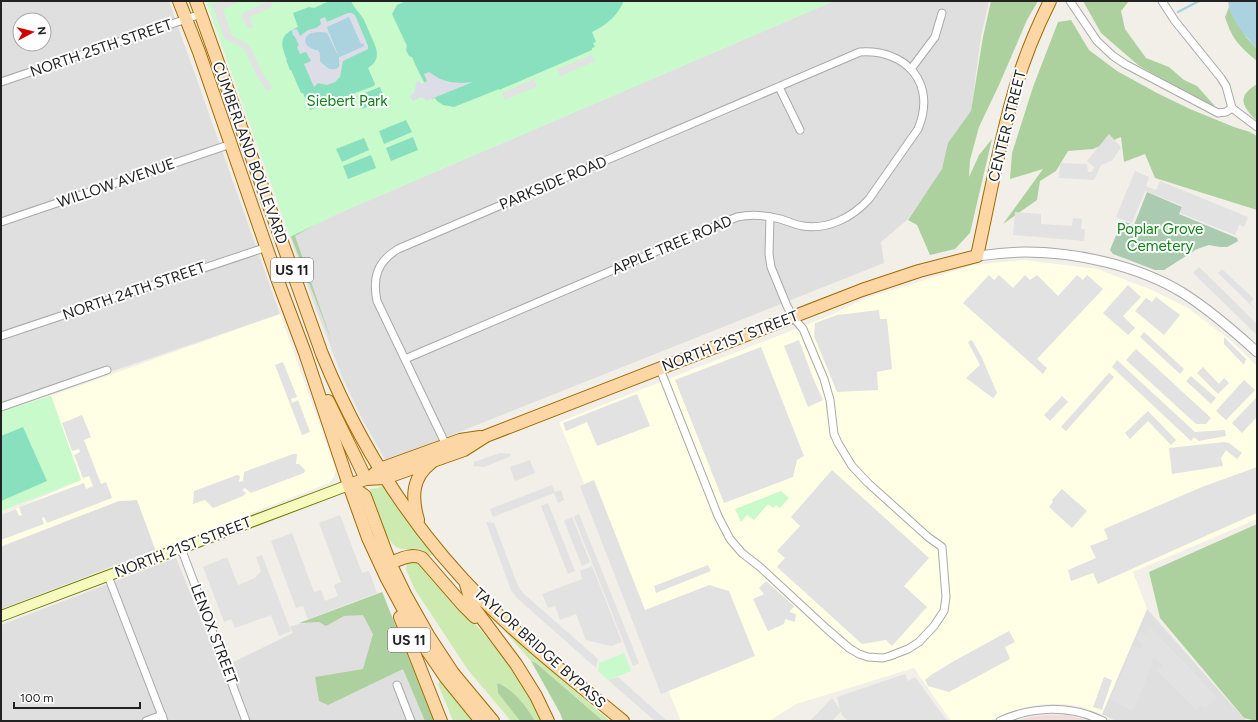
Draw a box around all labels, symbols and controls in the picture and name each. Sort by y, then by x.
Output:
north arrow [12,12,52,52]
street label: NORTH 25TH STREET [28,15,174,81]
street label: CUMBERLAND BOULEVARD [209,59,291,247]
street label: CENTER STREET [984,68,1030,184]
park label: Siebert Park [307,92,388,110]
street label: PARKSIDE ROAD [497,152,609,214]
street label: WILLOW AVENUE [55,154,177,212]
street label: APPLE TREE ROAD [609,212,735,278]
park label: Poplar Grove Cemetery [1117,220,1203,255]
street label: NORTH 24TH STREET [60,258,208,324]
road number: US 11 [271,258,313,282]
street label: NORTH 21ST STREET [659,306,801,375]
street label: NORTH 21ST STREET [112,512,254,581]
street label: LENOX STREET [187,581,242,687]
street label: TAYLOR BRIDGE BYPASS [470,584,610,712]
road number: US 11 [388,628,430,652]
scale bar [14,684,140,710]
text: 100 m [20,691,54,705]

